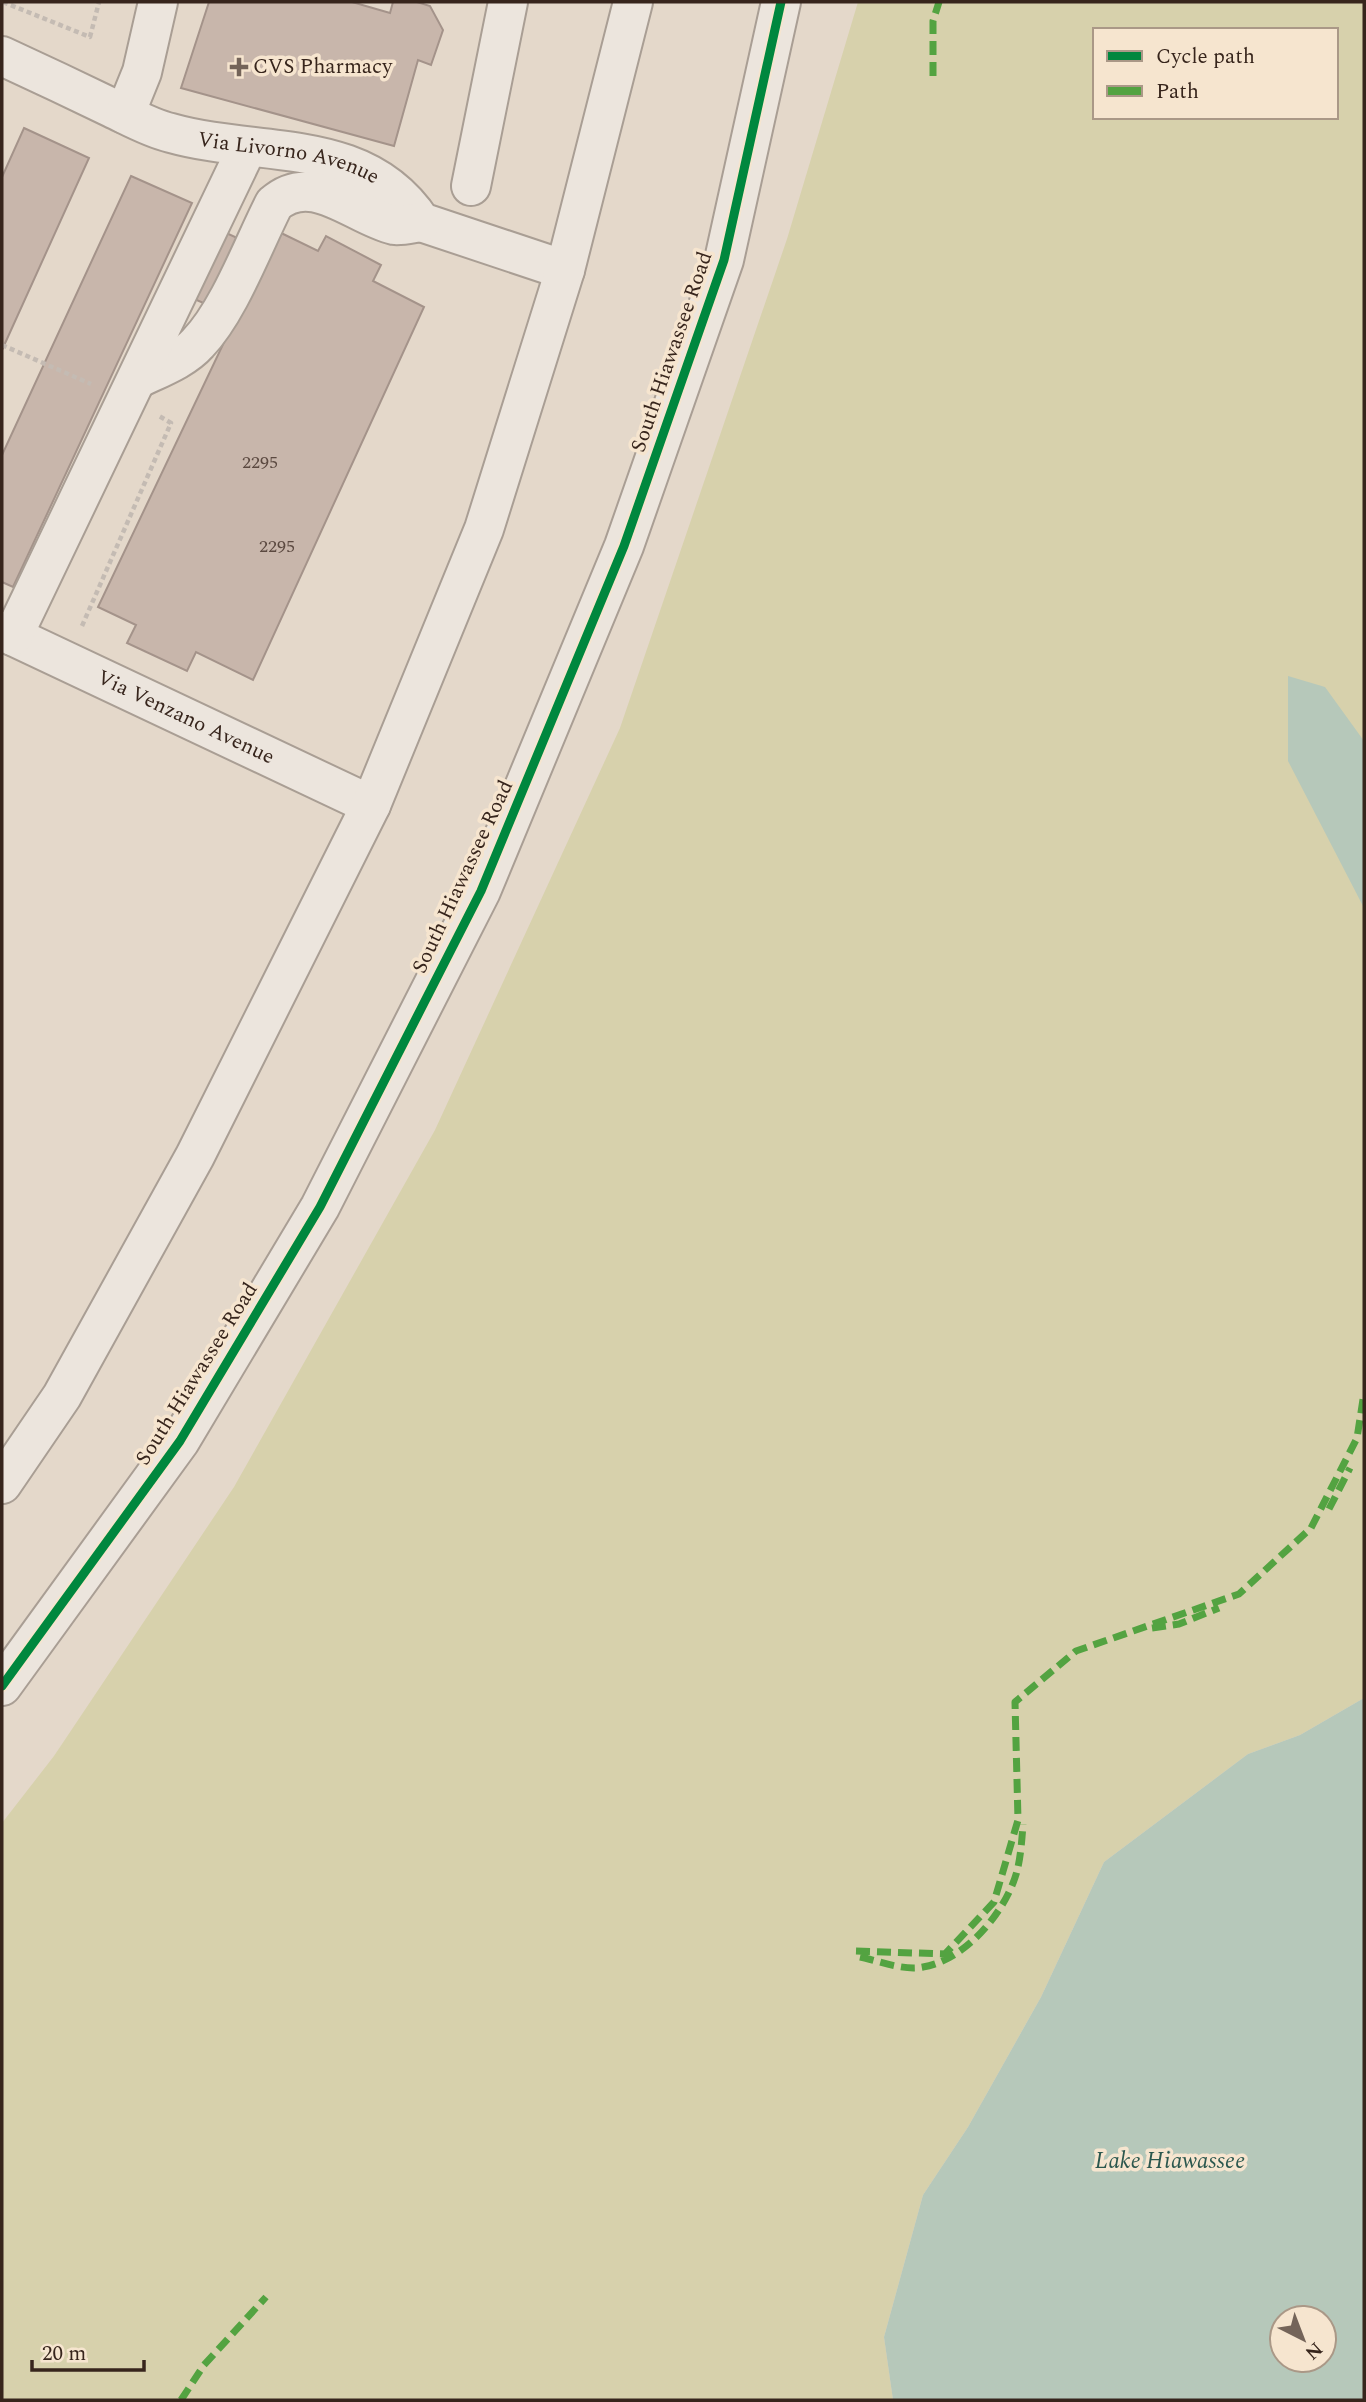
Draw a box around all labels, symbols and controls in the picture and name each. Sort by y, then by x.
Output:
legend [1093,28,1338,119]
text: Cycle path [1156,41,1255,73]
place label: CVS Pharmacy [253,51,393,83]
marker: CVS Pharmacy [231,59,247,75]
text: Path [1156,76,1199,108]
street label: Via Livorno Avenue [195,123,385,193]
street label: South Hiawassee Road [623,247,721,457]
house number: 2295 [242,449,278,476]
house number: 2295 [259,533,295,560]
street label: Via Venzano Avenue [91,662,280,773]
street label: South Hiawassee Road [404,775,522,979]
street label: South Hiawassee Road [128,1276,266,1472]
water label: Lake Hiawassee [1095,2144,1245,2179]
north arrow [1268,2304,1338,2374]
scale bar [32,2328,144,2372]
text: N [1298,2335,1329,2366]
text: 20 m [42,2338,86,2370]

